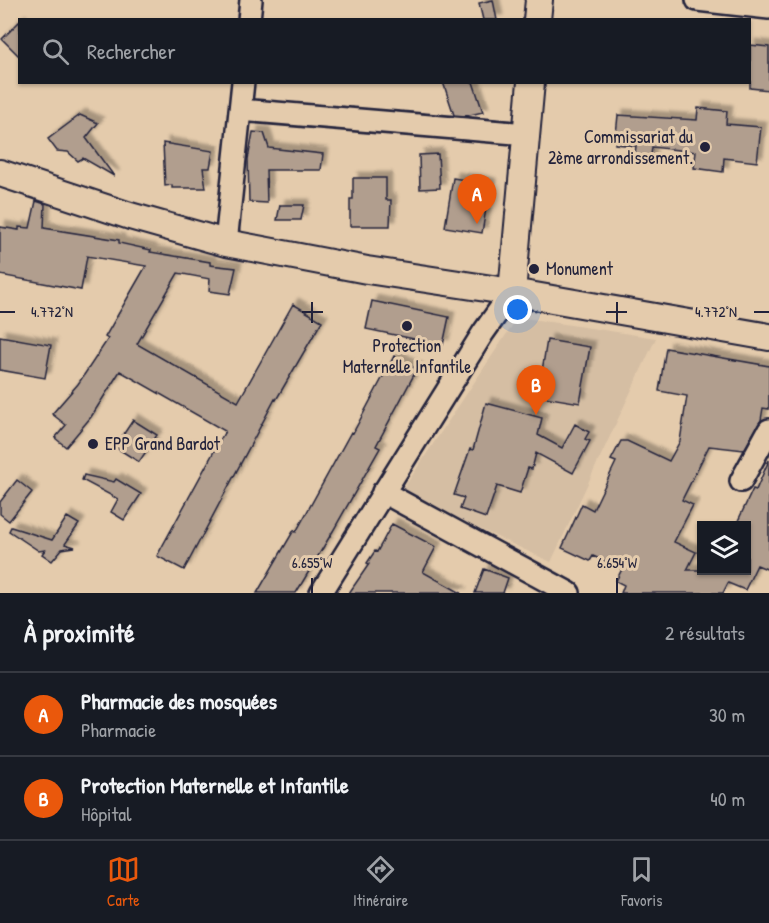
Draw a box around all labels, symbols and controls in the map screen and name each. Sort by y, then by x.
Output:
search box [18,18,751,84]
icon: search [39,35,72,68]
text: Rechercher [87,36,176,66]
place label: Commissariat du 2ème arrondissement. [548,124,693,170]
marker: Commissariat du 2ème arrondissement. [698,140,712,154]
pin: A [458,174,496,224]
place label: Monument [546,256,614,281]
marker: Monument [527,262,541,276]
your location [503,295,532,324]
text: 4.772°N [31,301,73,322]
text: 4.772°N [695,301,737,322]
marker: Protection Maternelle Infantile [400,319,414,333]
place label: Protection Maternelle Infantile [343,333,471,379]
pin: B [516,366,556,415]
place label: EPP Grand Bardot [105,431,221,456]
marker: EPP Grand Bardot [86,437,100,451]
map controls [697,521,751,575]
button: layers [697,521,751,575]
text: 6.655°W [292,552,333,573]
text: 6.654°W [597,552,638,573]
text: À proximité [24,615,135,650]
text: 2 résultats [665,619,745,646]
text: Pharmacie des mosquées [81,686,277,716]
text: A [39,701,48,728]
text: 30 m [709,701,745,728]
text: Pharmacie [81,716,156,743]
text: Protection Maternelle et Infantile [81,770,349,800]
text: B [38,785,49,812]
text: 40 m [710,785,745,812]
text: Hôpital [81,800,132,827]
tab: Carte [107,853,140,911]
tab: Itinéraire [353,853,408,911]
tab: Favoris [621,853,662,911]

